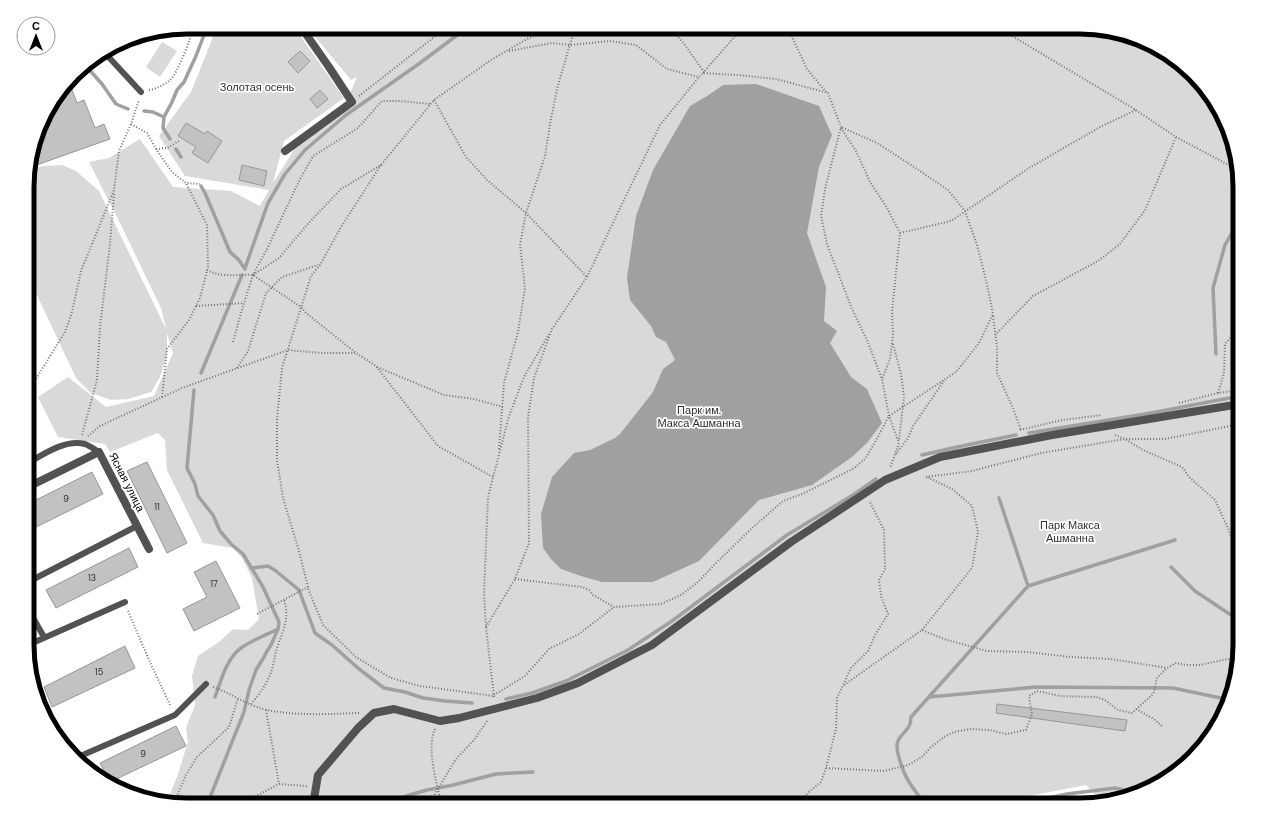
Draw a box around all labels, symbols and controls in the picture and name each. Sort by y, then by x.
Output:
north arrow [16,16,56,56]
text: С [32,19,40,33]
park label: Золотая осень [220,80,294,94]
park label: Парк им. Макса Ашманна [658,403,741,430]
street label: Ясная улица [106,450,148,515]
house number: 9 [63,493,69,505]
house number: 11 [154,501,160,513]
park label: Парк Макса Ашманна [1040,518,1101,545]
house number: 13 [88,572,96,584]
house number: 17 [210,578,218,590]
house number: 15 [95,666,103,678]
house number: 9 [140,748,146,760]

